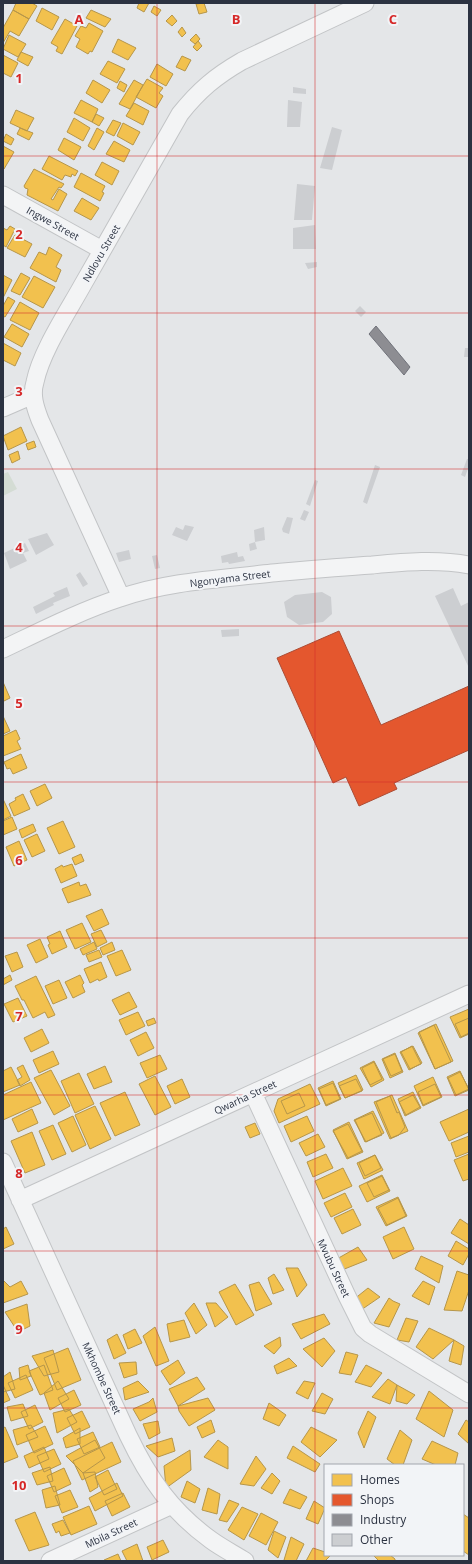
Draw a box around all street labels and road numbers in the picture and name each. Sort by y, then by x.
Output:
street label: Ingwe Street [24,203,82,243]
street label: Ndlovu Street [79,221,123,284]
street label: Ngonyama Street [189,566,271,590]
street label: Qwarha Street [212,1076,279,1118]
street label: Mvubu Street [314,1237,354,1300]
street label: Mkhombe Street [79,1340,125,1417]
street label: Mbila Street [83,1515,140,1551]

